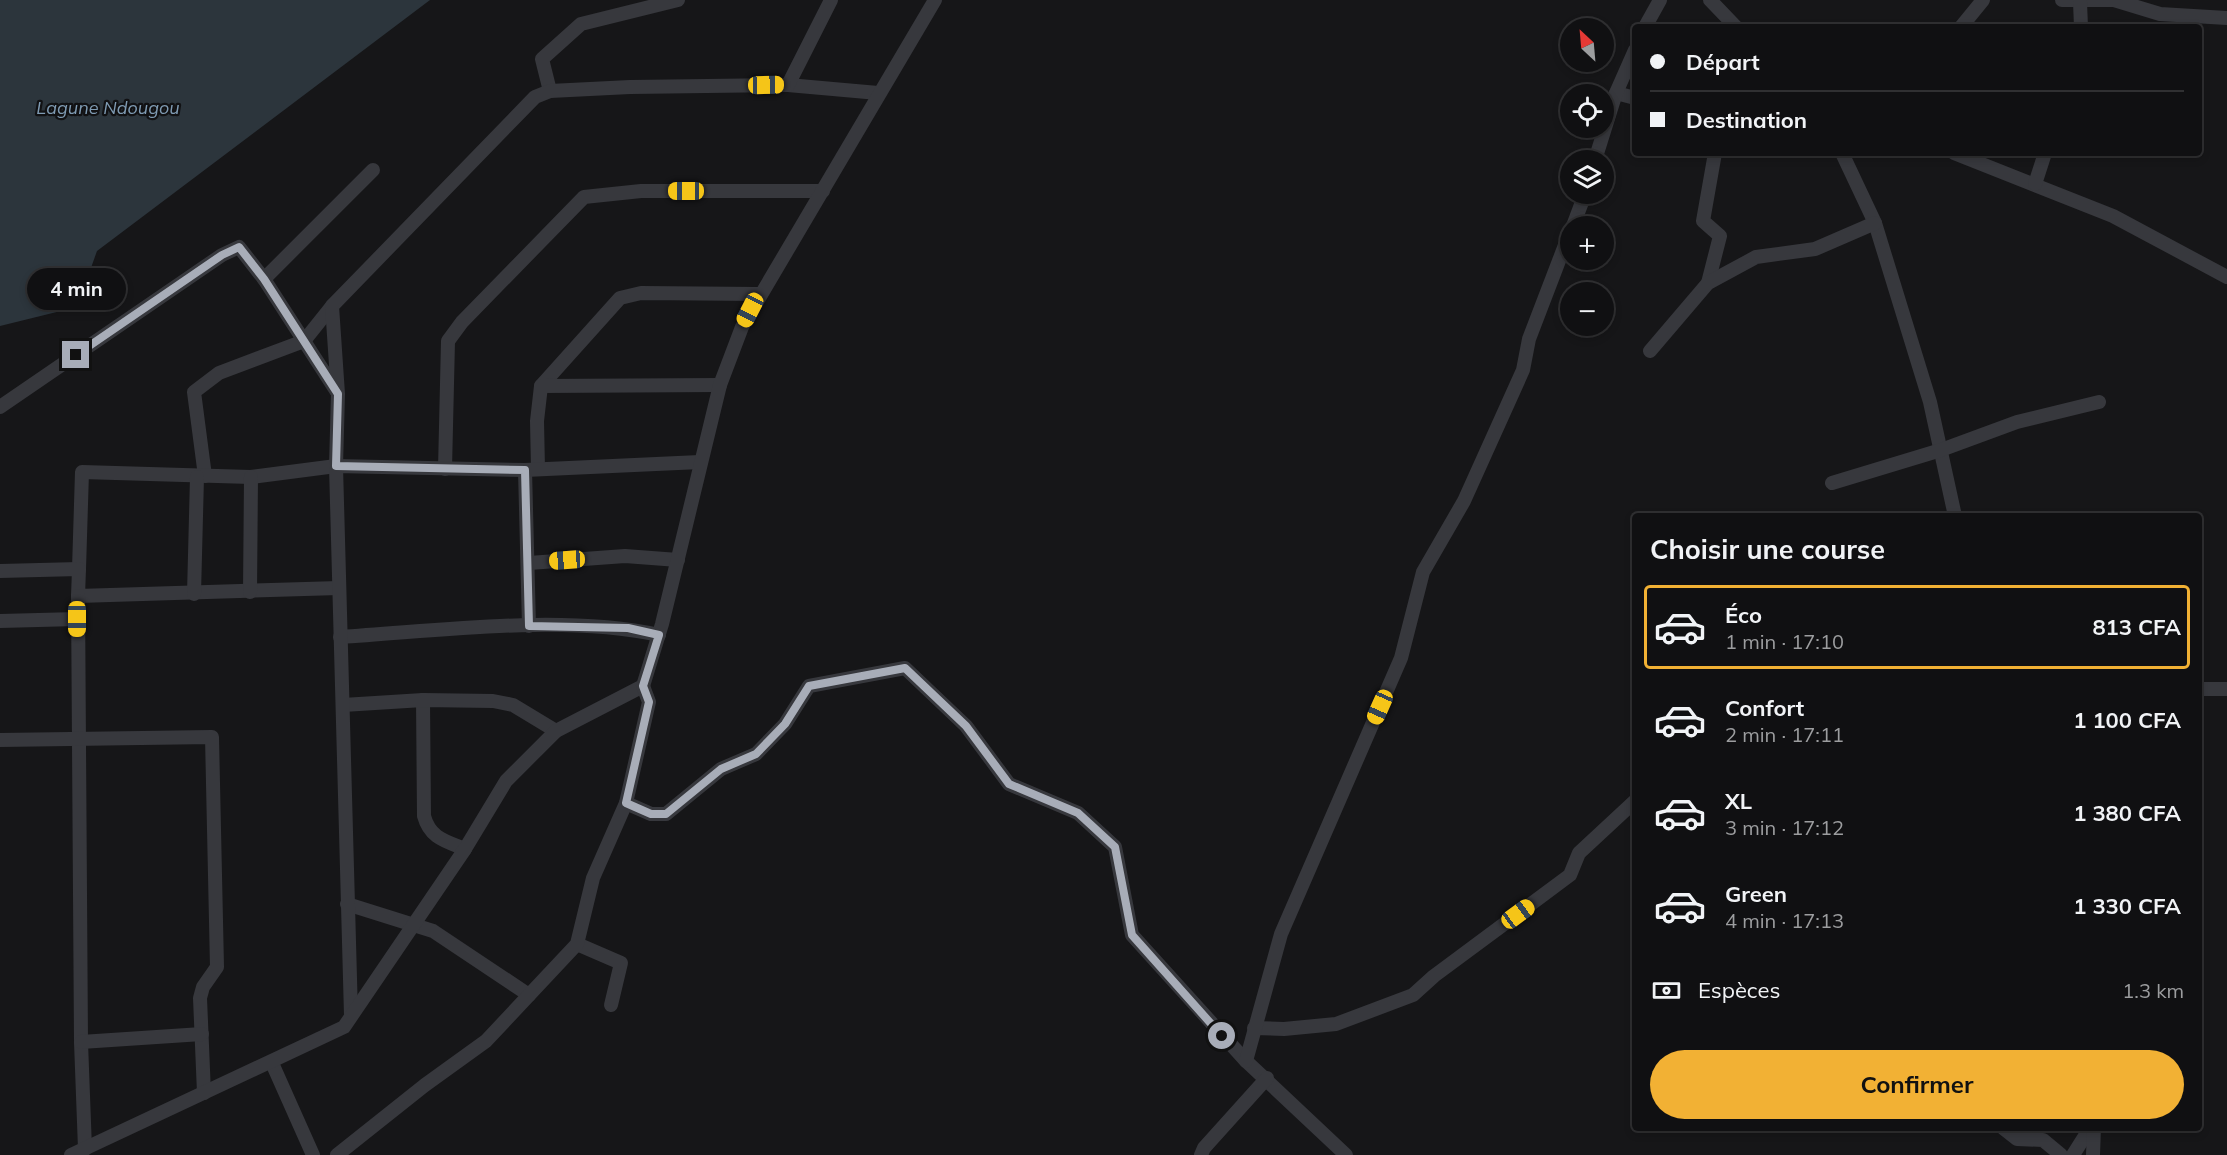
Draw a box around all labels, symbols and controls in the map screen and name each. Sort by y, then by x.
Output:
north arrow [1560,18,1614,72]
map controls [1560,18,1614,336]
text: Départ [1686,48,1760,76]
car [748,76,784,94]
button: locate [1560,84,1614,138]
water label: Lagune Ndougou [36,96,180,119]
text: Destination [1686,106,1807,134]
button: layers [1560,150,1614,204]
car [668,182,704,200]
button: + [1560,216,1614,270]
callout: 4 min [26,268,125,310]
text: 4 min [50,276,103,301]
button: − [1560,282,1614,336]
car [734,290,766,330]
route end [62,341,89,368]
text: Choisir une course [1650,532,1885,566]
car [548,550,586,570]
icon: car [1653,600,1707,654]
car [68,601,86,637]
text: Éco [1725,601,1762,629]
text: 813 CFA [2092,613,2181,641]
text: 1 min · 17:10 [1725,629,1844,654]
car [1364,687,1396,727]
icon: car [1653,693,1707,747]
text: Confort [1725,694,1804,722]
text: 1 100 CFA [2073,706,2181,734]
text: 2 min · 17:11 [1725,722,1844,747]
icon: car [1653,786,1707,840]
text: XL [1725,787,1752,815]
text: 1 380 CFA [2073,799,2181,827]
text: 3 min · 17:12 [1725,815,1844,840]
icon: car [1653,879,1707,933]
text: Green [1725,880,1787,908]
text: 1 330 CFA [2073,892,2181,920]
car [1498,896,1538,932]
text: 4 min · 17:13 [1725,908,1844,933]
icon: cash [1650,974,1683,1007]
text: Espèces [1698,976,1780,1004]
text: 1.3 km [2122,978,2184,1003]
route start [1208,1022,1235,1049]
button: Confirmer [1650,1050,2184,1119]

